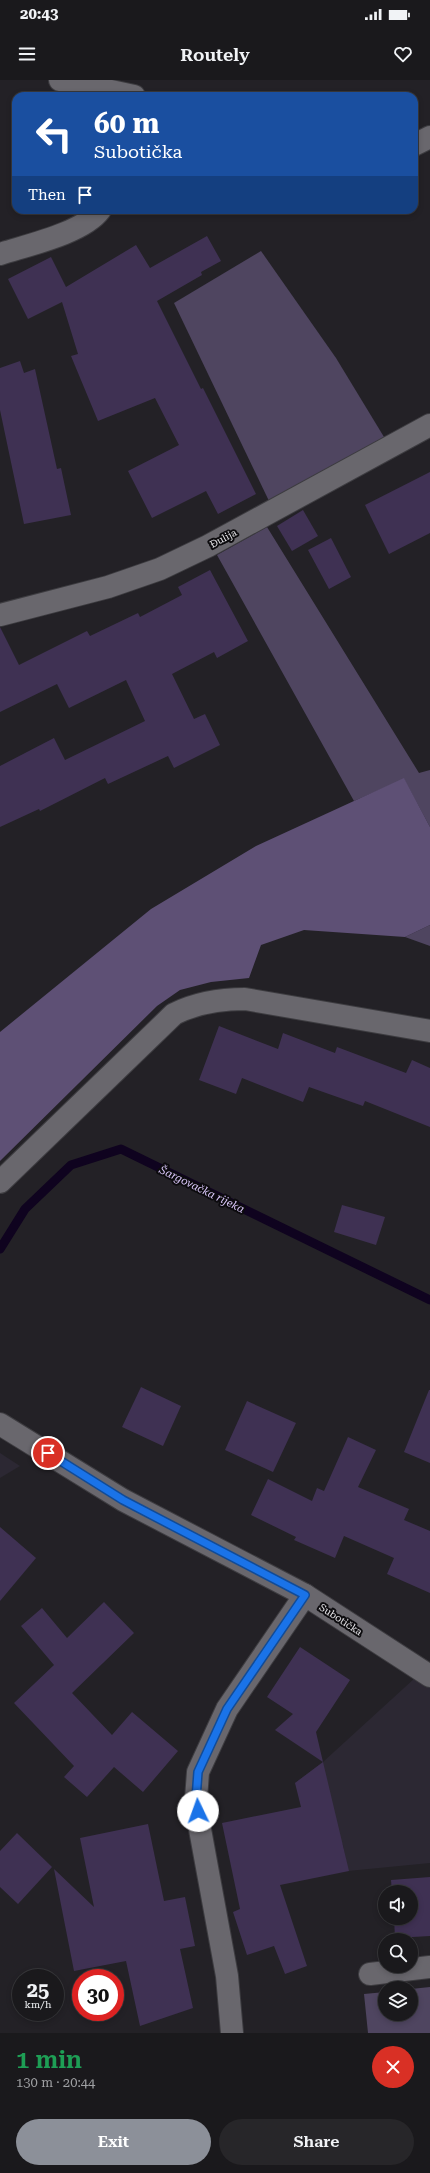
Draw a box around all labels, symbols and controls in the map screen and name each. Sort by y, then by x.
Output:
text: 20:43 [20,5,58,23]
icon: menu [16,43,38,65]
icon: heart [392,43,414,65]
text: Routely [180,44,250,65]
text: 60 m [94,107,159,140]
icon: left [28,108,80,160]
text: Subotička [94,141,182,162]
icon: arrive [74,184,96,206]
text: Then [28,186,66,204]
street label: Đulija [208,527,239,550]
water label: Šargovačka rijeka [156,1162,247,1216]
pin [31,1436,65,1470]
icon: arrive [37,1442,59,1464]
street label: Subotička [317,1601,365,1638]
position arrow [177,1790,219,1832]
map controls [378,1885,418,2021]
button: sound [378,1885,418,1925]
button: search [378,1933,418,1973]
speed limit sign: 30 [72,1969,124,2021]
text: 25 [27,1978,49,2002]
button: layers [378,1981,418,2021]
text: km/h [25,1999,51,2010]
text: 1 min [16,2046,82,2074]
button: close [372,2046,414,2088]
text: 130 m · 20:44 [16,2075,95,2090]
button: Exit [16,2119,211,2165]
button: Share [219,2119,414,2165]

